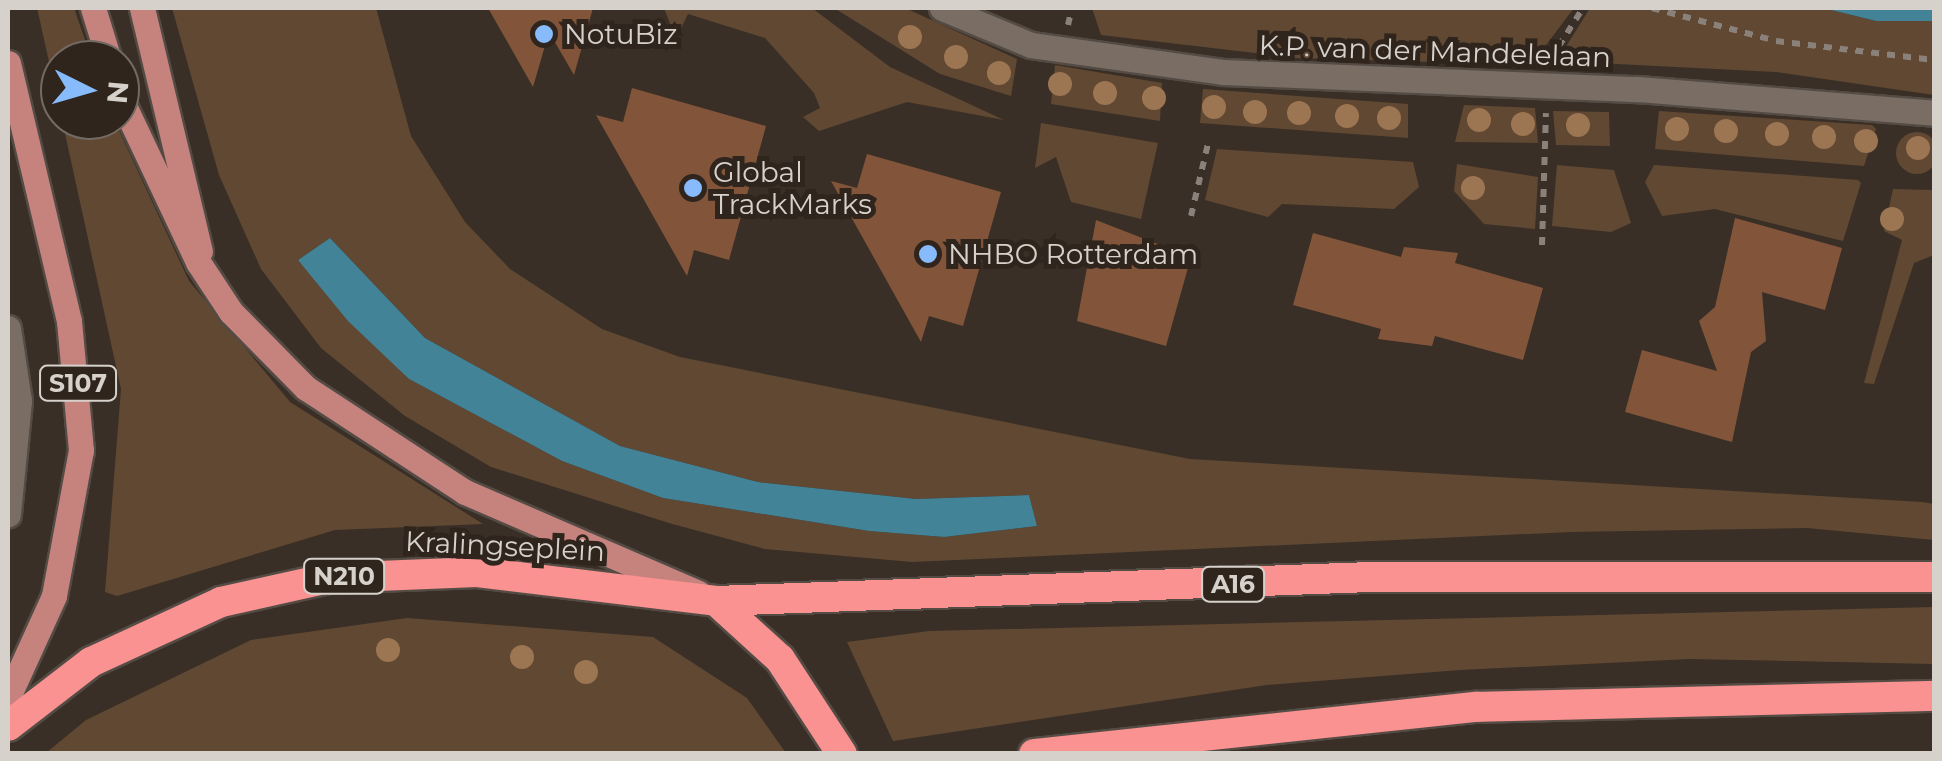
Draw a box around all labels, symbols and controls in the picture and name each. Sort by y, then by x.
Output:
place label: NotuBiz [564,17,677,51]
marker: NotuBiz [533,23,555,45]
street label: K.P. van der Mandelelaan [1258,28,1612,74]
north arrow [40,40,140,140]
text: N [100,80,136,105]
place label: Global TrackMarks [713,155,872,221]
marker: Global TrackMarks [682,177,704,199]
place label: NHBO Rotterdam [948,237,1198,271]
marker: NHBO Rotterdam [917,243,939,265]
road number: S107 [38,363,118,403]
street label: Kralingseplein [404,524,606,568]
road number: N210 [302,556,386,596]
road number: A16 [1200,564,1266,604]

